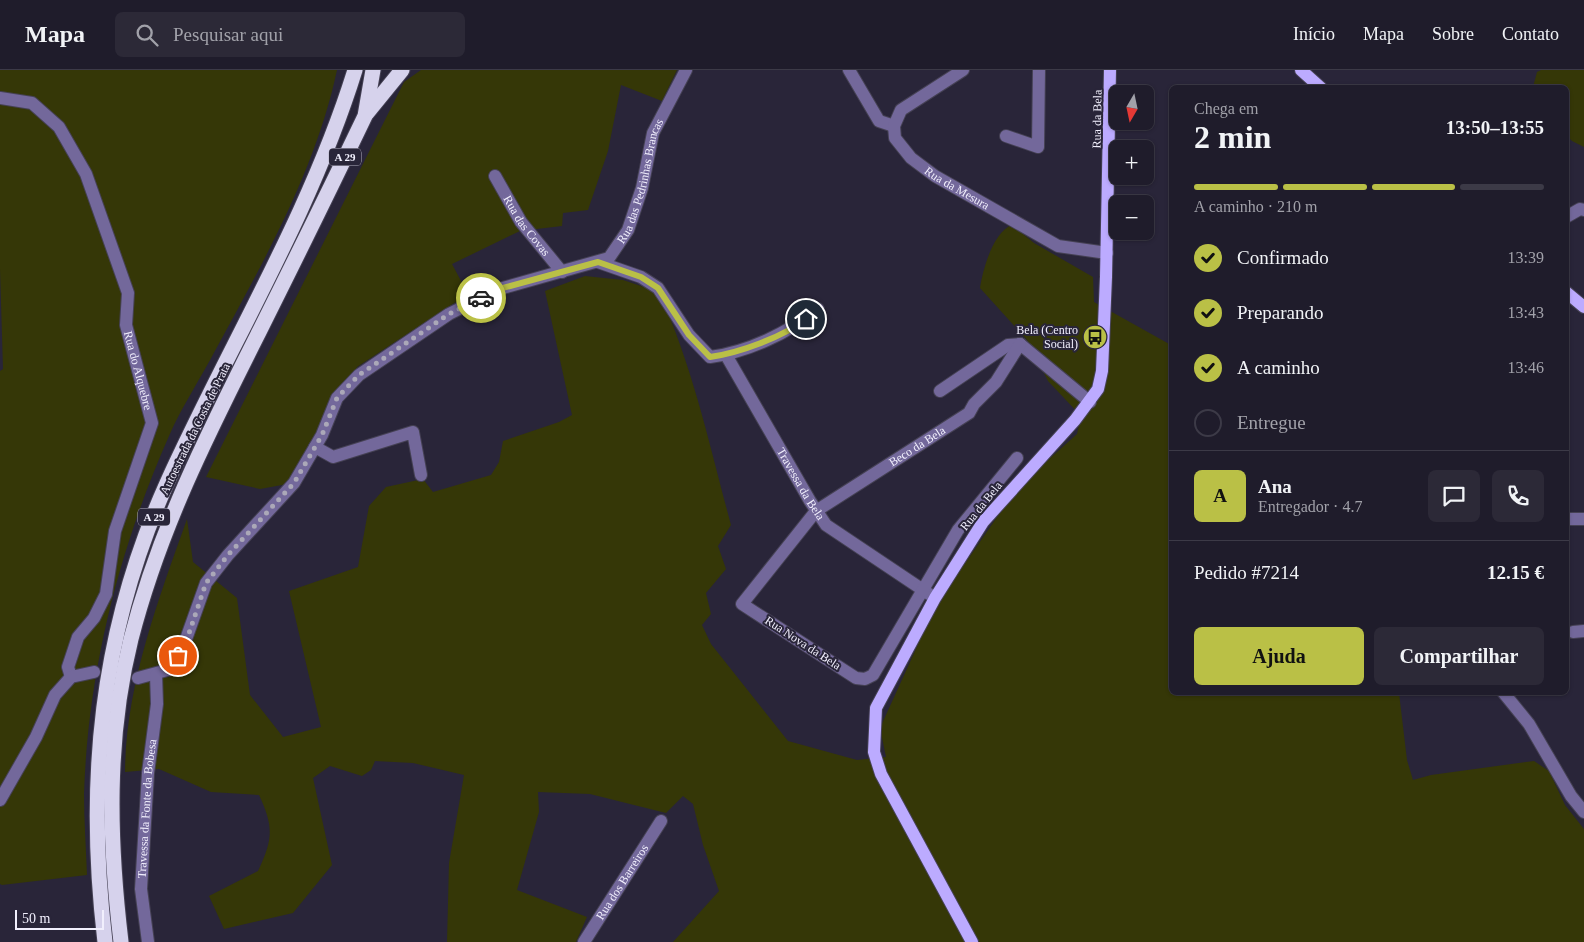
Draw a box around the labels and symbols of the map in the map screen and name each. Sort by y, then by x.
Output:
north arrow [1109,85,1154,130]
street label: Rua da Bela [1089,89,1105,148]
street label: Rua das Pedrinhas Brancas [614,116,666,246]
road number: A 29 [329,148,361,165]
street label: Rua da Mesura [922,164,992,213]
street label: Rua das Covas [500,193,553,259]
courier [456,273,506,323]
pin [785,298,827,340]
place label: Bela (Centro Social) [1016,323,1078,351]
bus stop icon: Bela (Centro Social) [1082,324,1108,350]
street label: Rua do Alquebre [121,329,155,412]
street label: Autoestrada da Costa de Prata [157,360,233,497]
street label: Beco da Bela [886,423,948,469]
street label: Travessa da Bela [774,445,828,523]
street label: Rua da Bela [957,478,1005,533]
road number: A 29 [138,508,170,526]
street label: Rua Nova da Bela [762,613,844,673]
pin [157,635,199,677]
street label: Travessa da Fonte da Bobesa [135,738,159,879]
street label: Rua dos Barreiros [593,841,651,922]
scale bar [15,907,104,930]

